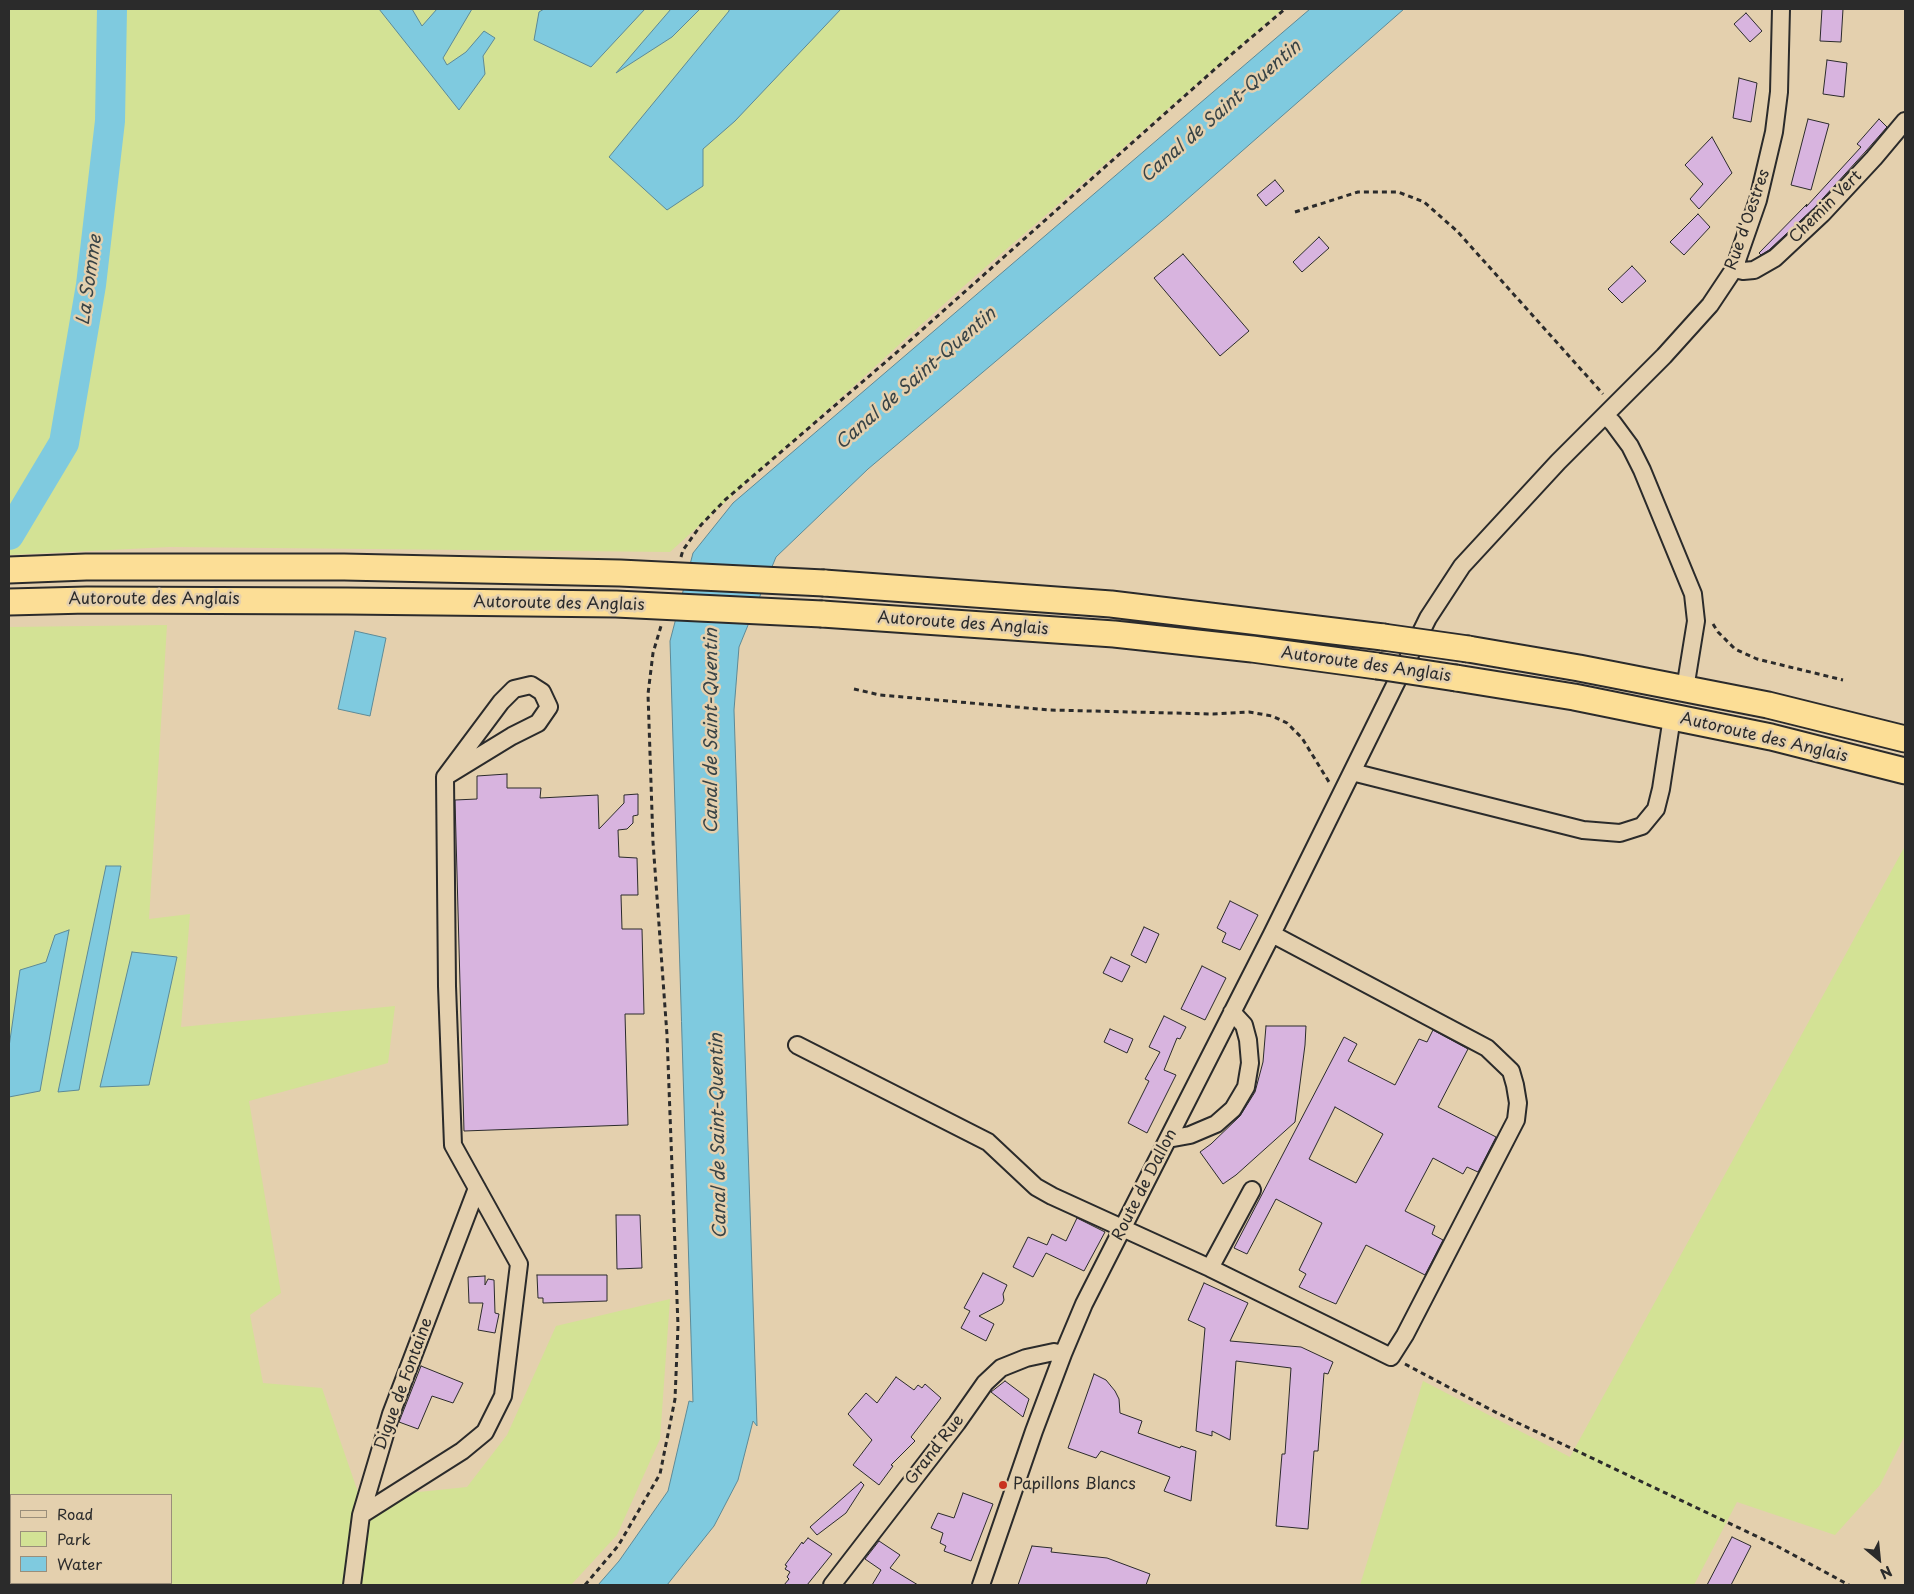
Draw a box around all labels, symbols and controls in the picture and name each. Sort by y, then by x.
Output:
water label: Canal de Saint-Quentin [1136,36,1306,188]
street label: Rue d'Oestres [1722,167,1774,273]
street label: Chemin Vert [1786,167,1866,247]
water label: La Somme [73,233,107,327]
water label: Canal de Saint-Quentin [831,303,1001,455]
street label: Autoroute des Anglais [68,590,240,610]
street label: Autoroute des Anglais [473,593,645,615]
street label: Autoroute des Anglais [877,608,1049,640]
water label: Canal de Saint-Quentin [701,628,723,834]
street label: Autoroute des Anglais [1280,644,1452,686]
street label: Autoroute des Anglais [1678,709,1850,767]
water label: Canal de Saint-Quentin [706,1033,732,1239]
street label: Route de Dallon [1109,1126,1181,1244]
street label: Digue de Fontaine [371,1315,437,1453]
street label: Grand Rue [902,1411,968,1489]
place label: Papillons Blancs [1013,1475,1136,1495]
marker: Papillons Blancs [997,1479,1009,1491]
legend [10,1494,172,1584]
text: Road [57,1502,93,1525]
text: Park [57,1527,91,1550]
north arrow [1854,1534,1904,1584]
text: Water [57,1552,102,1575]
text: N [1876,1561,1896,1585]

